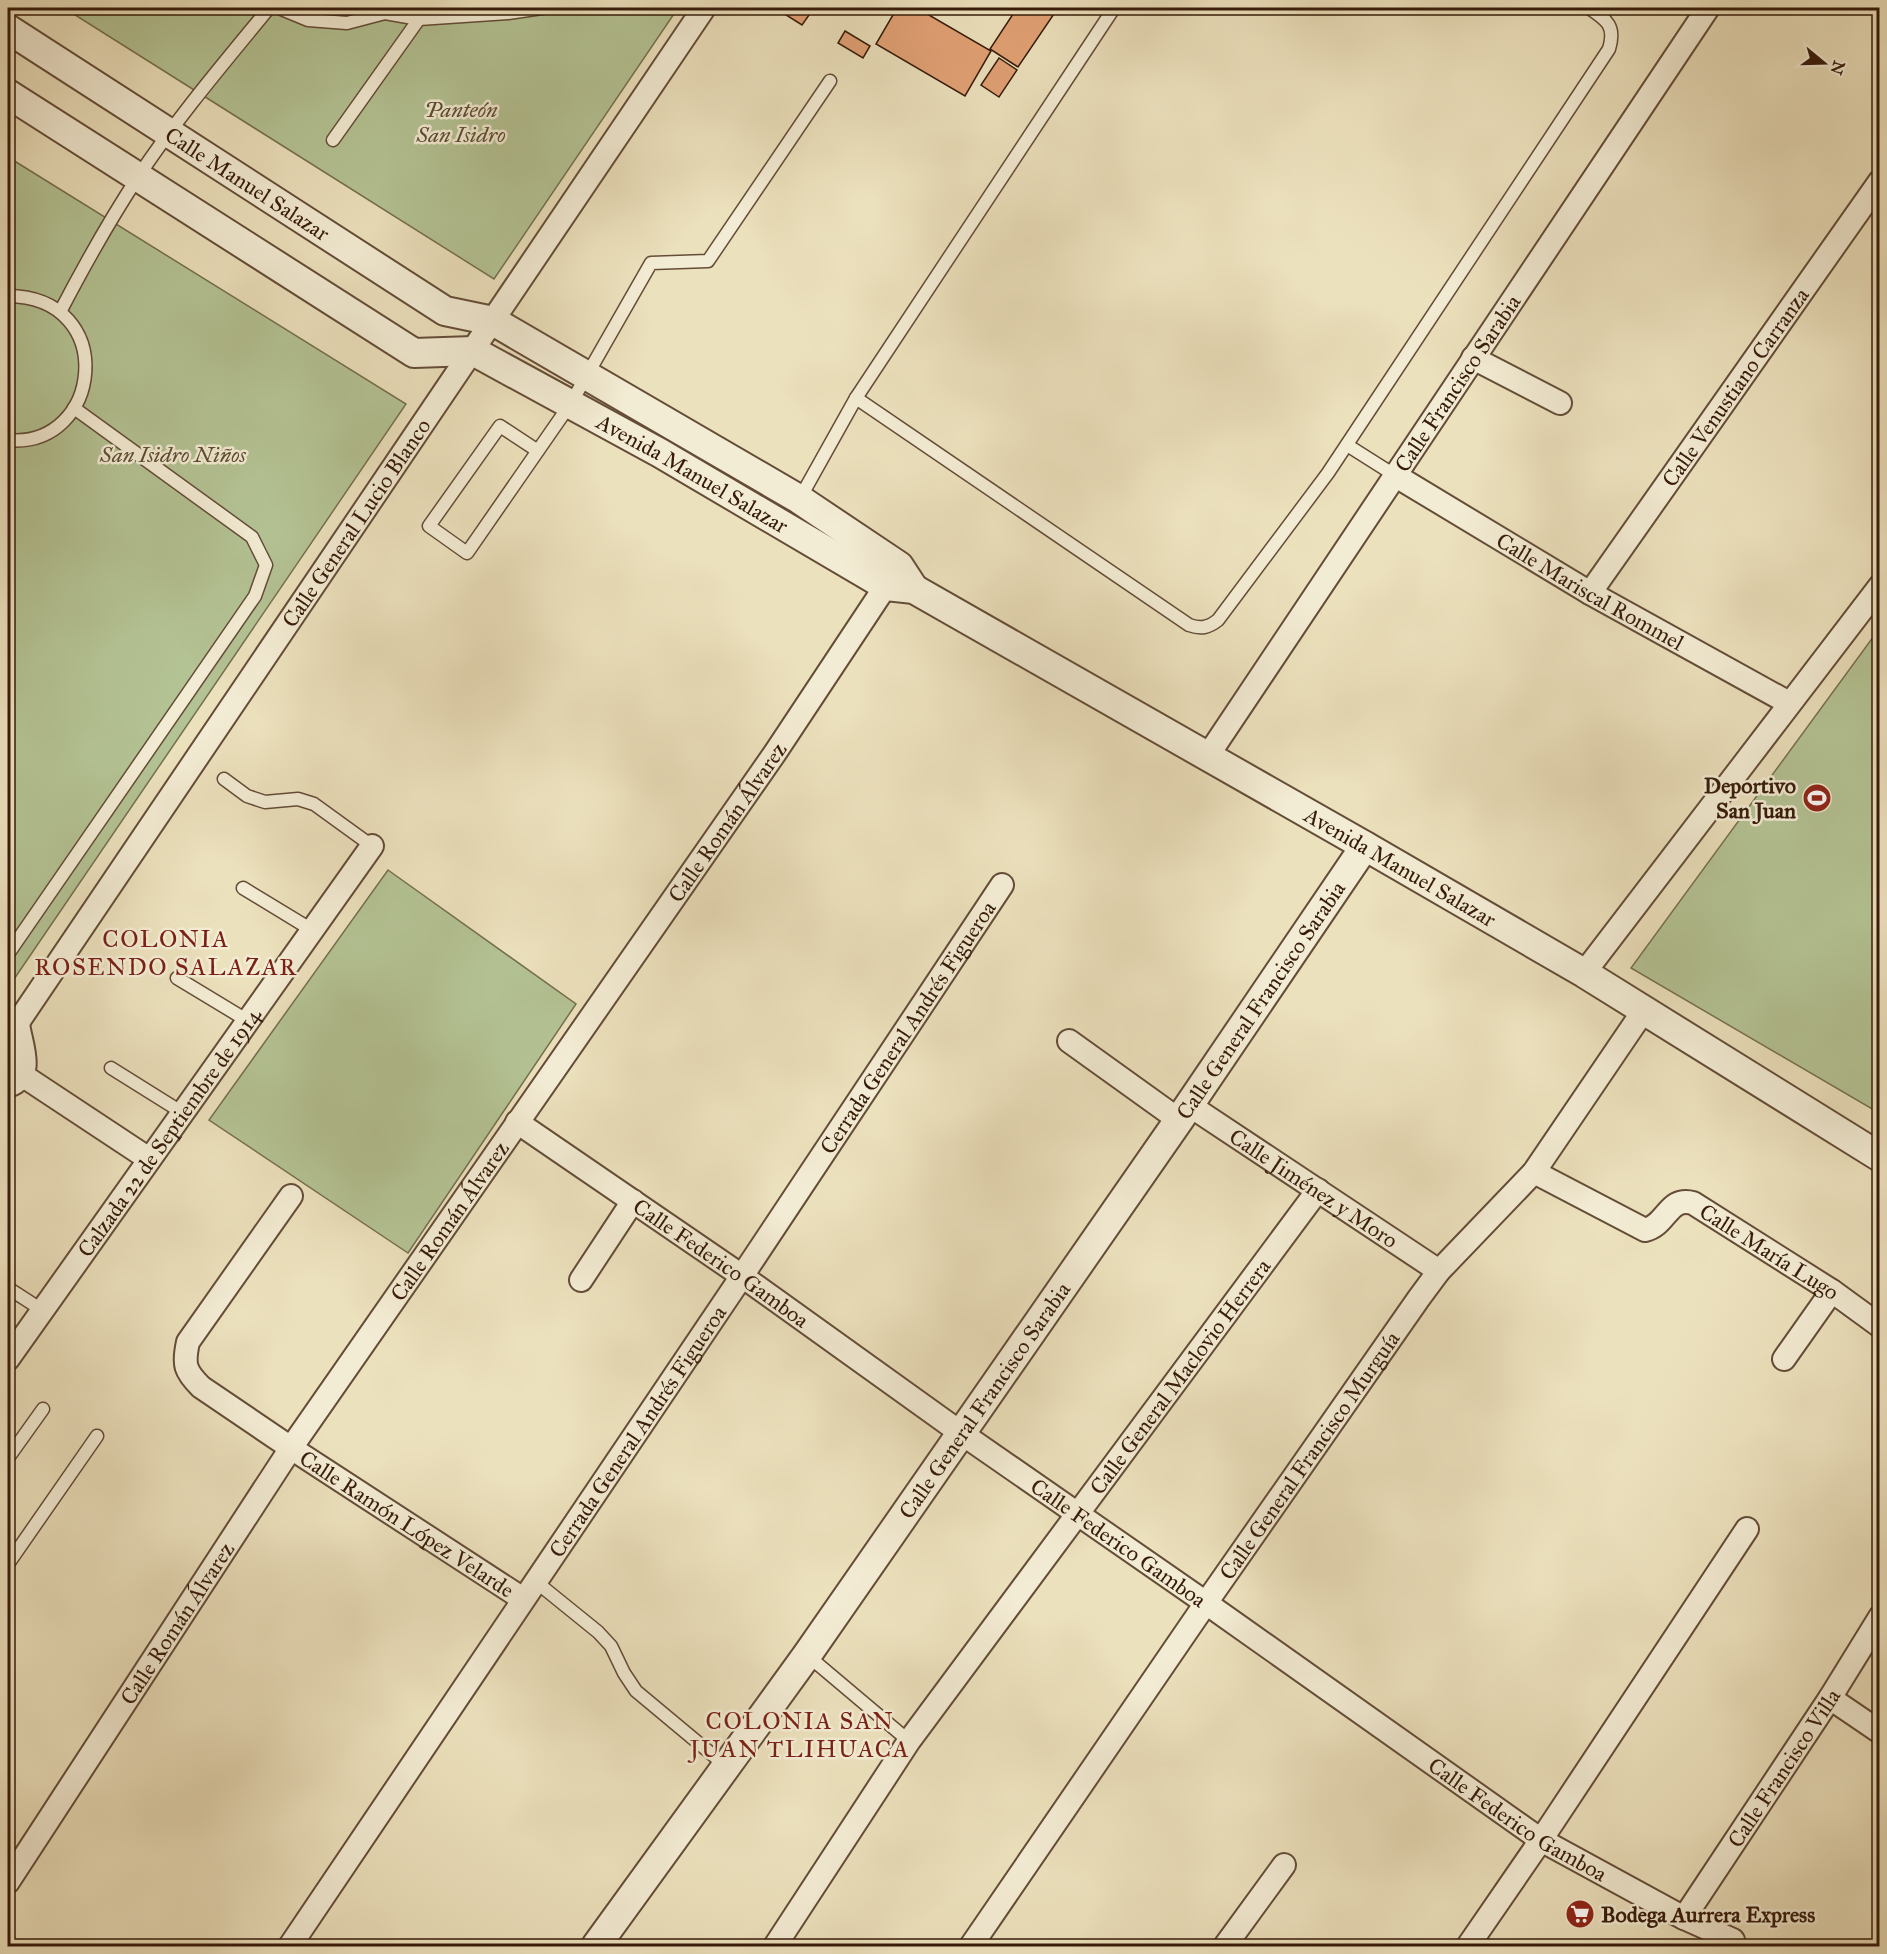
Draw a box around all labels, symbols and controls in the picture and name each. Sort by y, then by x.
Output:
north arrow [1794,33,1854,93]
text: N [1826,58,1849,78]
park label: Panteón San Isidro [415,96,506,148]
street label: Calle Manuel Salazar [160,121,335,247]
street label: Calle Venustiano Carranza [1656,282,1815,492]
street label: Calle Francisco Sarabia [1388,289,1526,477]
street label: Avenida Manuel Salazar [591,407,794,539]
street label: Calle General Lucio Blanco [276,413,436,632]
park label: San Isidro Niños [99,441,247,468]
street label: Calle Mariscal Rommel [1492,526,1689,656]
street label: Calle Román Álvarez [662,737,792,907]
place label: Deportivo San Juan [1704,772,1796,825]
sports icon: Deportivo San Juan [1801,782,1833,814]
street label: Avenida Manuel Salazar [1299,800,1502,933]
street label: Calle General Francisco Sarabia [1170,875,1351,1124]
street label: Cerrada General Andrés Figueroa [814,895,1002,1159]
district label: COLONIA ROSENDO SALAZAR [34,924,298,982]
street label: Calzada 22 de Septiembre de 1914 [71,1002,267,1262]
street label: Calle Jiménez y Moro [1225,1122,1403,1254]
street label: Calle Román Álvarez [384,1136,514,1306]
street label: Calle Federico Gamboa [628,1192,815,1334]
street label: Calle María Lugo [1695,1197,1845,1305]
street label: Calle General Maclovio Herrera [1083,1253,1276,1499]
street label: Calle General Francisco Sarabia [893,1276,1076,1524]
street label: Cerrada General Andrés Figueroa [543,1300,732,1562]
street label: Calle General Francisco Murguía [1213,1325,1406,1585]
street label: Calle Ramón López Velarde [295,1444,519,1603]
street label: Calle Federico Gamboa [1026,1472,1212,1613]
street label: Calle Román Álvarez [114,1537,240,1710]
street label: Calle Francisco Villa [1721,1683,1846,1852]
district label: COLONIA SAN JUAN TLIHUACA [687,1706,910,1764]
street label: Calle Federico Gamboa [1423,1751,1612,1887]
supermarket icon: Bodega Aurrera Express [1564,1898,1596,1930]
place label: Bodega Aurrera Express [1601,1901,1815,1928]

